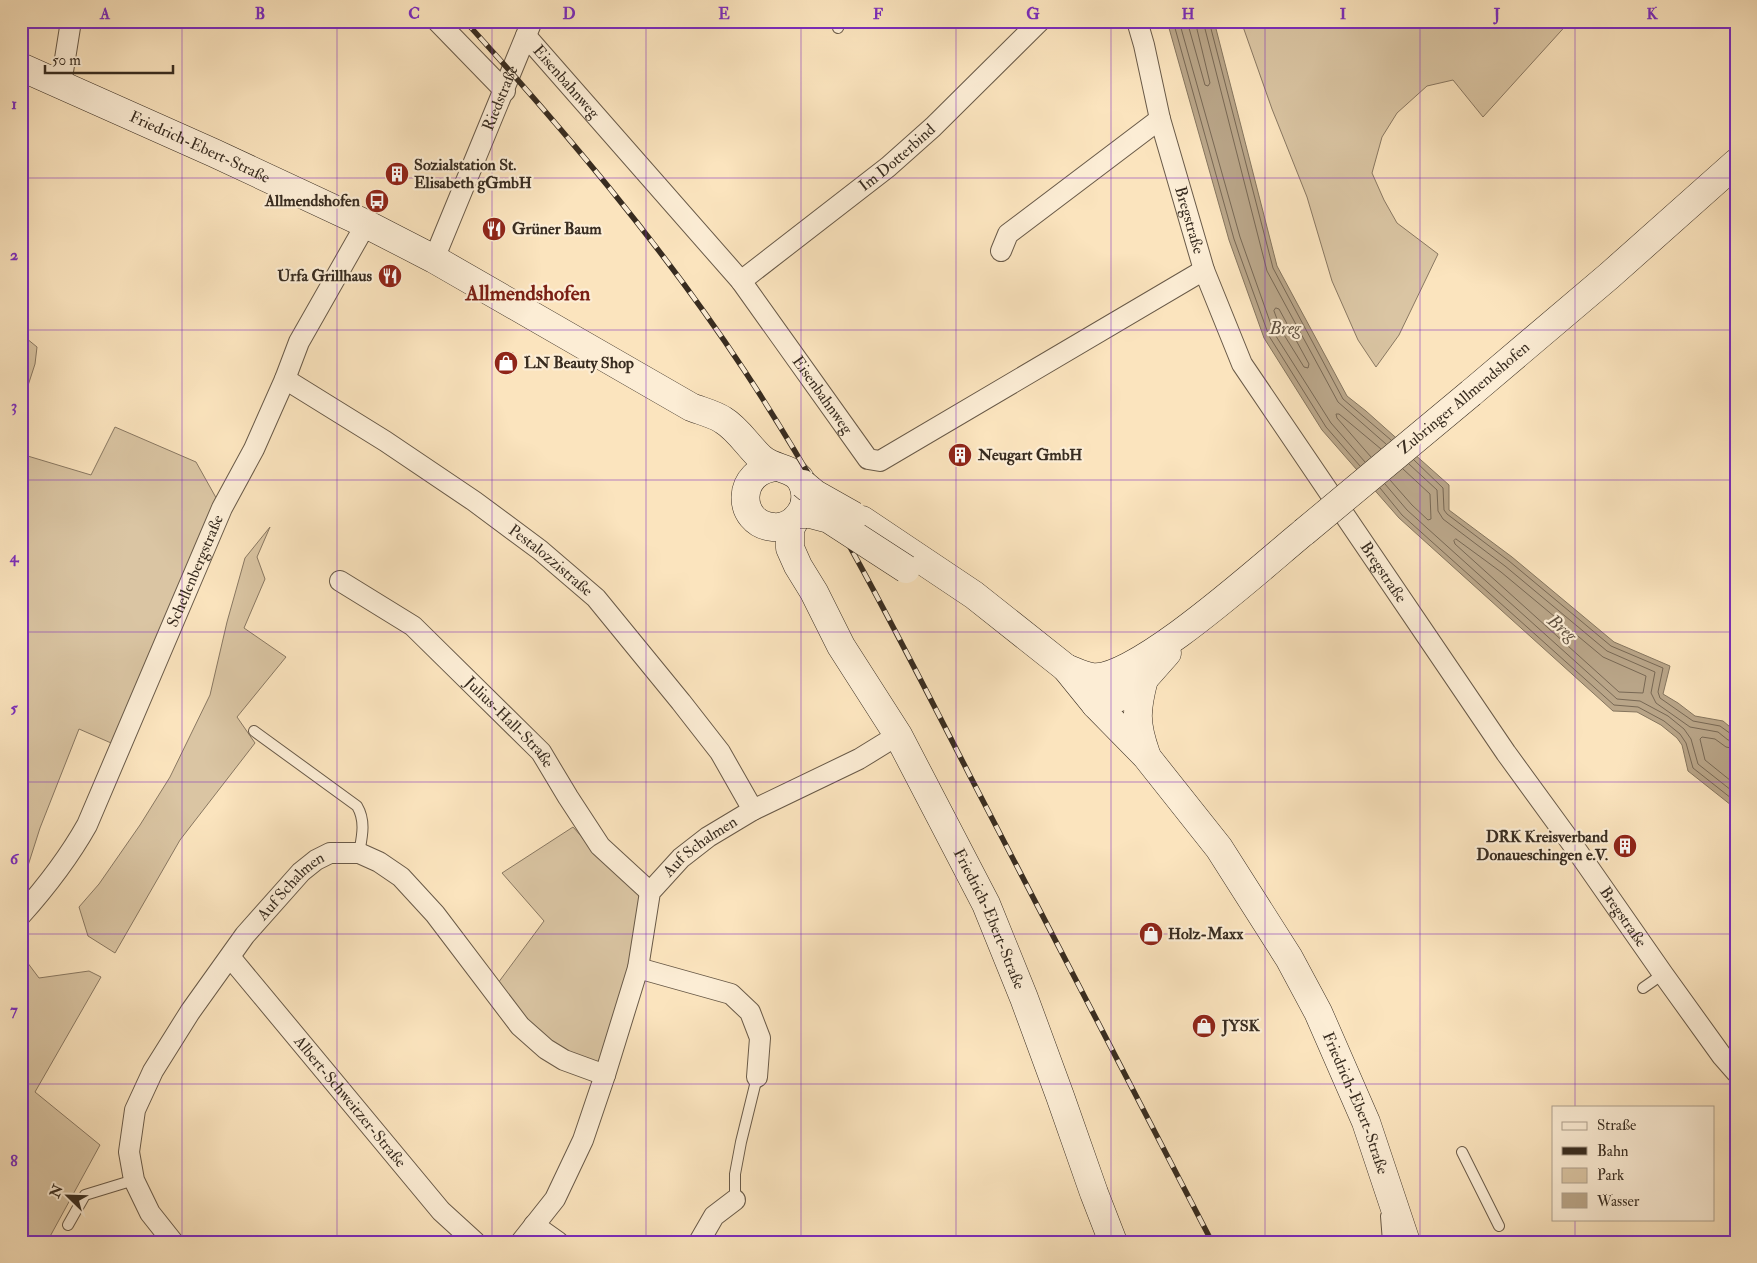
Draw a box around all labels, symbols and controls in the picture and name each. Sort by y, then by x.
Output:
text: A [99,4,111,24]
text: B [255,4,265,24]
text: C [408,4,420,24]
text: D [562,4,576,24]
text: E [718,4,730,24]
text: F [873,4,883,24]
text: G [1026,4,1040,24]
text: H [1181,4,1195,24]
text: I [1340,4,1347,24]
text: J [1493,4,1501,25]
text: K [1646,4,1658,24]
street label: Eisenbahnweg [529,41,605,124]
scale bar [45,42,172,74]
text: 50 m [52,51,81,70]
street label: Riedstraße [478,62,523,134]
text: 1 [11,94,17,114]
street label: Friedrich-Ebert-Straße [126,107,274,188]
street label: Im Dotterbind [855,120,940,196]
place label: Sozialstation St. Elisabeth gGmbH [414,155,532,194]
building icon: Sozialstation St. Elisabeth gGmbH [384,161,410,187]
street label: Bregstraße [1170,184,1209,257]
bus stop icon: Allmendshofen [364,188,390,214]
place label: Allmendshofen [264,191,361,211]
restaurant icon: Grüner Baum [481,216,507,242]
place label: Grüner Baum [512,219,602,239]
text: 2 [10,245,18,265]
restaurant icon: Urfa Grillhaus [377,263,403,289]
place label: Urfa Grillhaus [277,266,373,286]
district label: Allmendshofen [465,280,591,307]
water label: Breg [1268,317,1302,340]
street label: Zubringer Allmendshofen [1394,337,1534,459]
shop icon: LN Beauty Shop [493,350,519,376]
street label: Eisenbahnweg [788,352,858,439]
place label: LN Beauty Shop [524,353,634,374]
text: 3 [11,396,17,416]
building icon: Neugart GmbH [947,442,973,468]
place label: Neugart GmbH [977,445,1082,466]
street label: Schellenbergstraße [162,511,228,630]
street label: Pestalozzistraße [505,520,597,601]
street label: Bregstraße [1356,538,1411,607]
text: 4 [9,547,20,567]
water label: Breg [1542,609,1582,648]
street label: Julius-Hall-Straße [459,672,558,772]
text: 5 [10,698,18,718]
street label: Auf Schalmen [658,812,741,882]
place label: DRK Kreisverband Donaueschingen e.V. [1476,827,1608,866]
building icon: DRK Kreisverband Donaueschingen e.V. [1612,833,1638,859]
street label: Friedrich-Ebert-Straße [949,845,1029,992]
street label: Auf Schalmen [252,847,328,925]
text: 6 [10,849,20,869]
street label: Bregstraße [1595,883,1651,951]
shop icon: Holz-Maxx [1138,921,1164,947]
place label: Holz-Maxx [1168,924,1244,944]
text: 7 [10,1000,18,1020]
shop icon: JYSK [1191,1013,1217,1039]
place label: JYSK [1221,1016,1261,1037]
street label: Friedrich-Ebert-Straße [1318,1029,1393,1177]
street label: Albert-Schweitzer-Straße [289,1031,411,1172]
legend [1552,1106,1714,1220]
text: Straße [1597,1116,1636,1135]
text: Bahn [1597,1142,1629,1161]
text: 8 [10,1151,18,1171]
text: Park [1597,1166,1624,1185]
north arrow [42,1170,92,1220]
text: N [46,1182,67,1201]
text: Wasser [1596,1192,1640,1211]

